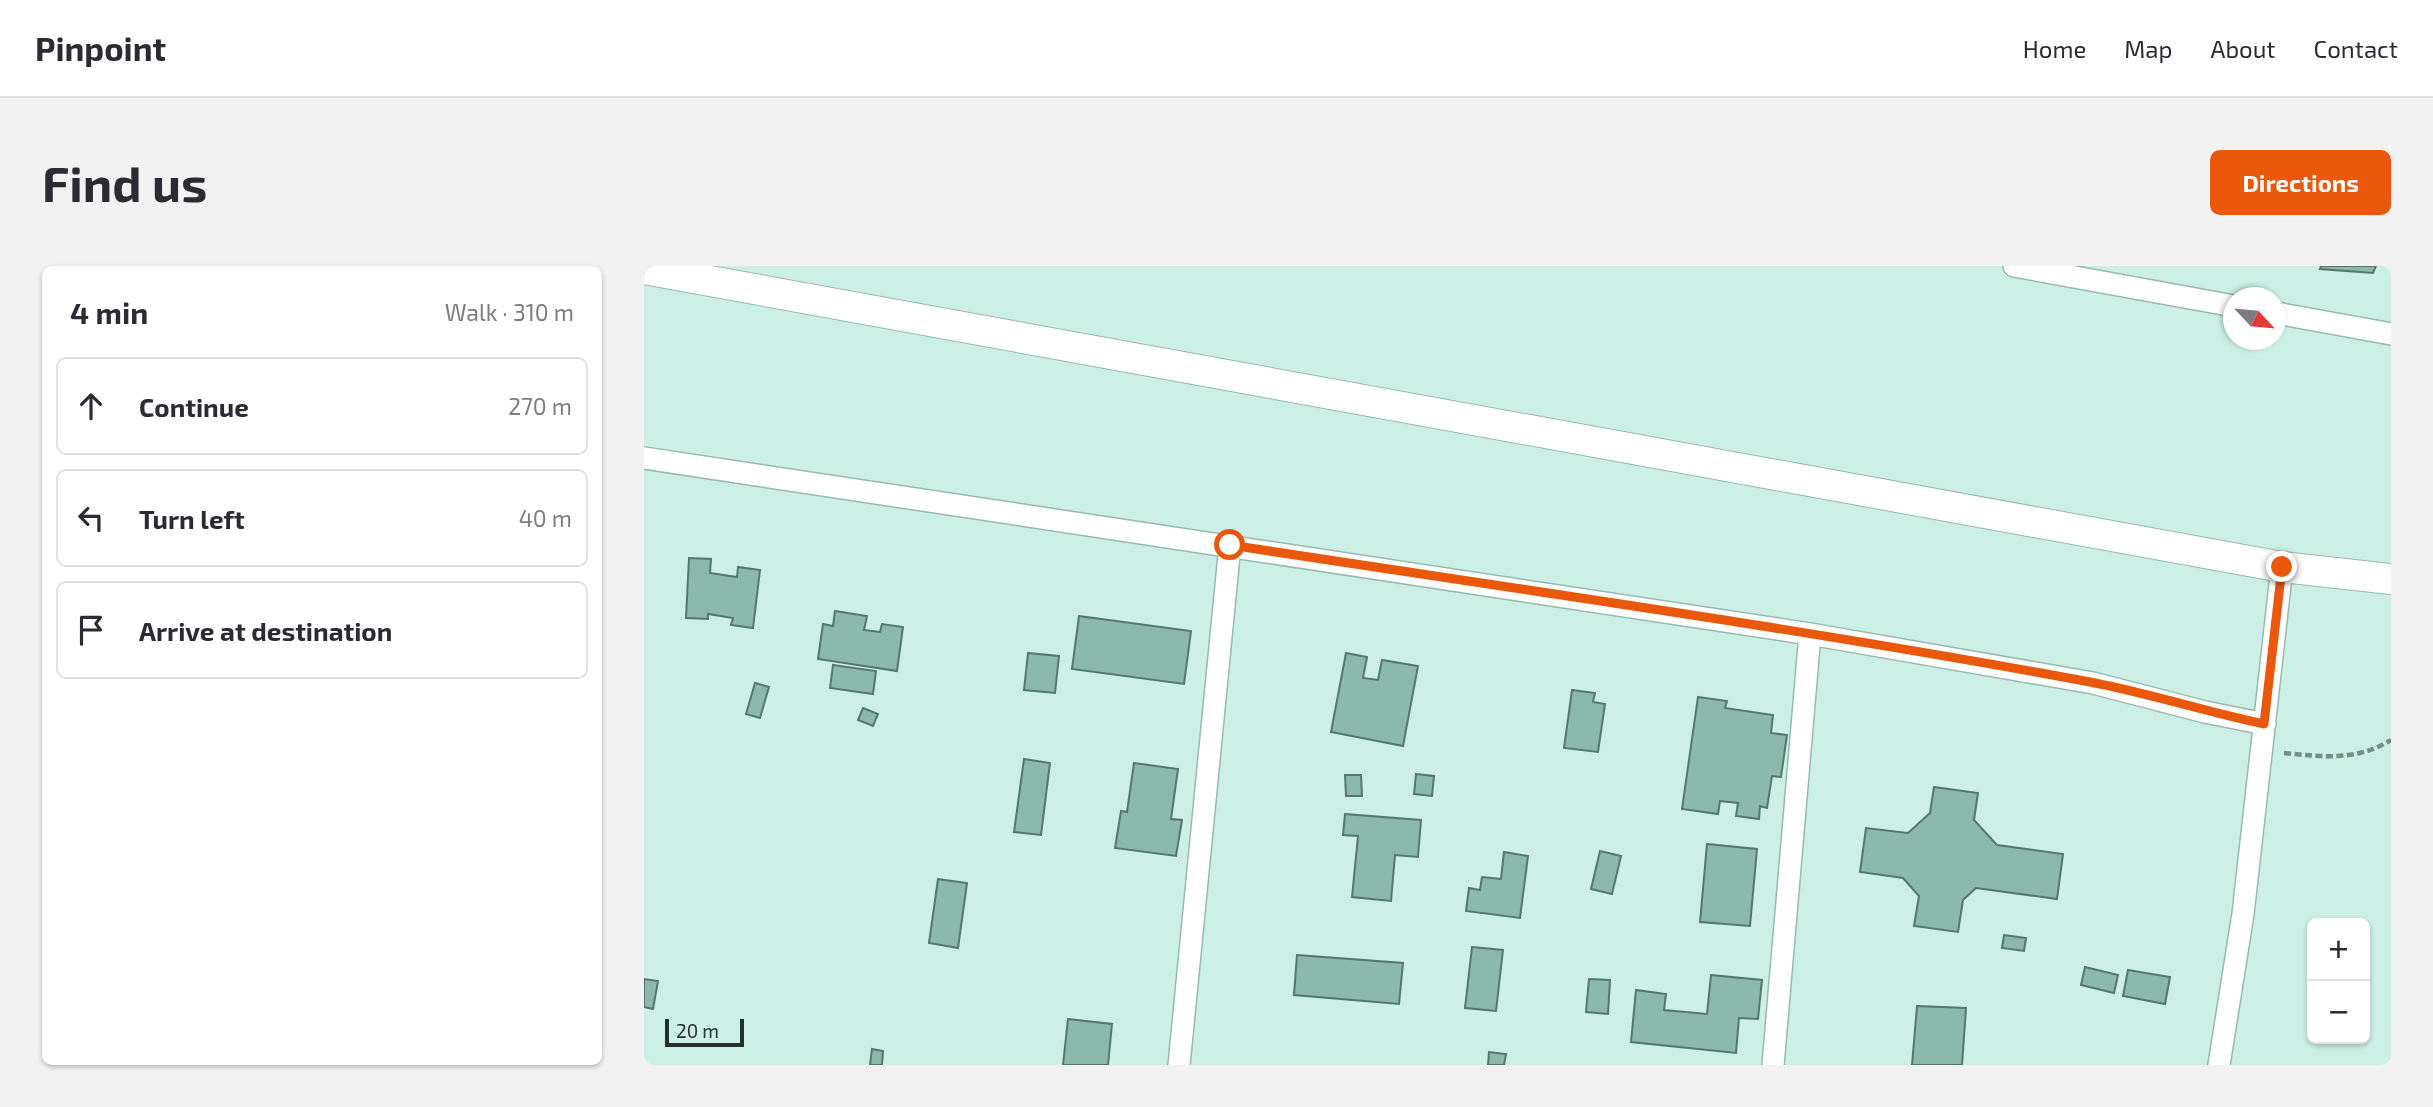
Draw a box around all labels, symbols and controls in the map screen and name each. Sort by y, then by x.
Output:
text: Pinpoint [35,28,166,68]
text: Home [2023,34,2086,63]
text: Map [2124,34,2172,63]
text: About [2210,34,2276,63]
text: Contact [2314,34,2398,63]
button: Directions [2210,150,2391,215]
text: Find us [42,153,207,212]
north arrow [2223,287,2286,350]
text: 4 min [70,294,148,330]
text: Walk · 310 m [445,298,574,326]
icon: ahead [72,387,110,425]
text: Continue [139,391,249,422]
text: 270 m [508,392,572,420]
icon: left [72,499,110,537]
text: Turn left [139,503,245,534]
text: 40 m [519,504,572,532]
route start [1214,529,1245,560]
route end [2266,551,2297,582]
icon: arrive [72,611,110,649]
text: Arrive at destination [139,615,392,646]
map controls [2307,918,2370,1044]
button: + [2307,918,2370,981]
button: − [2307,981,2370,1044]
scale bar [665,1016,744,1048]
text: 20 m [676,1019,719,1042]

